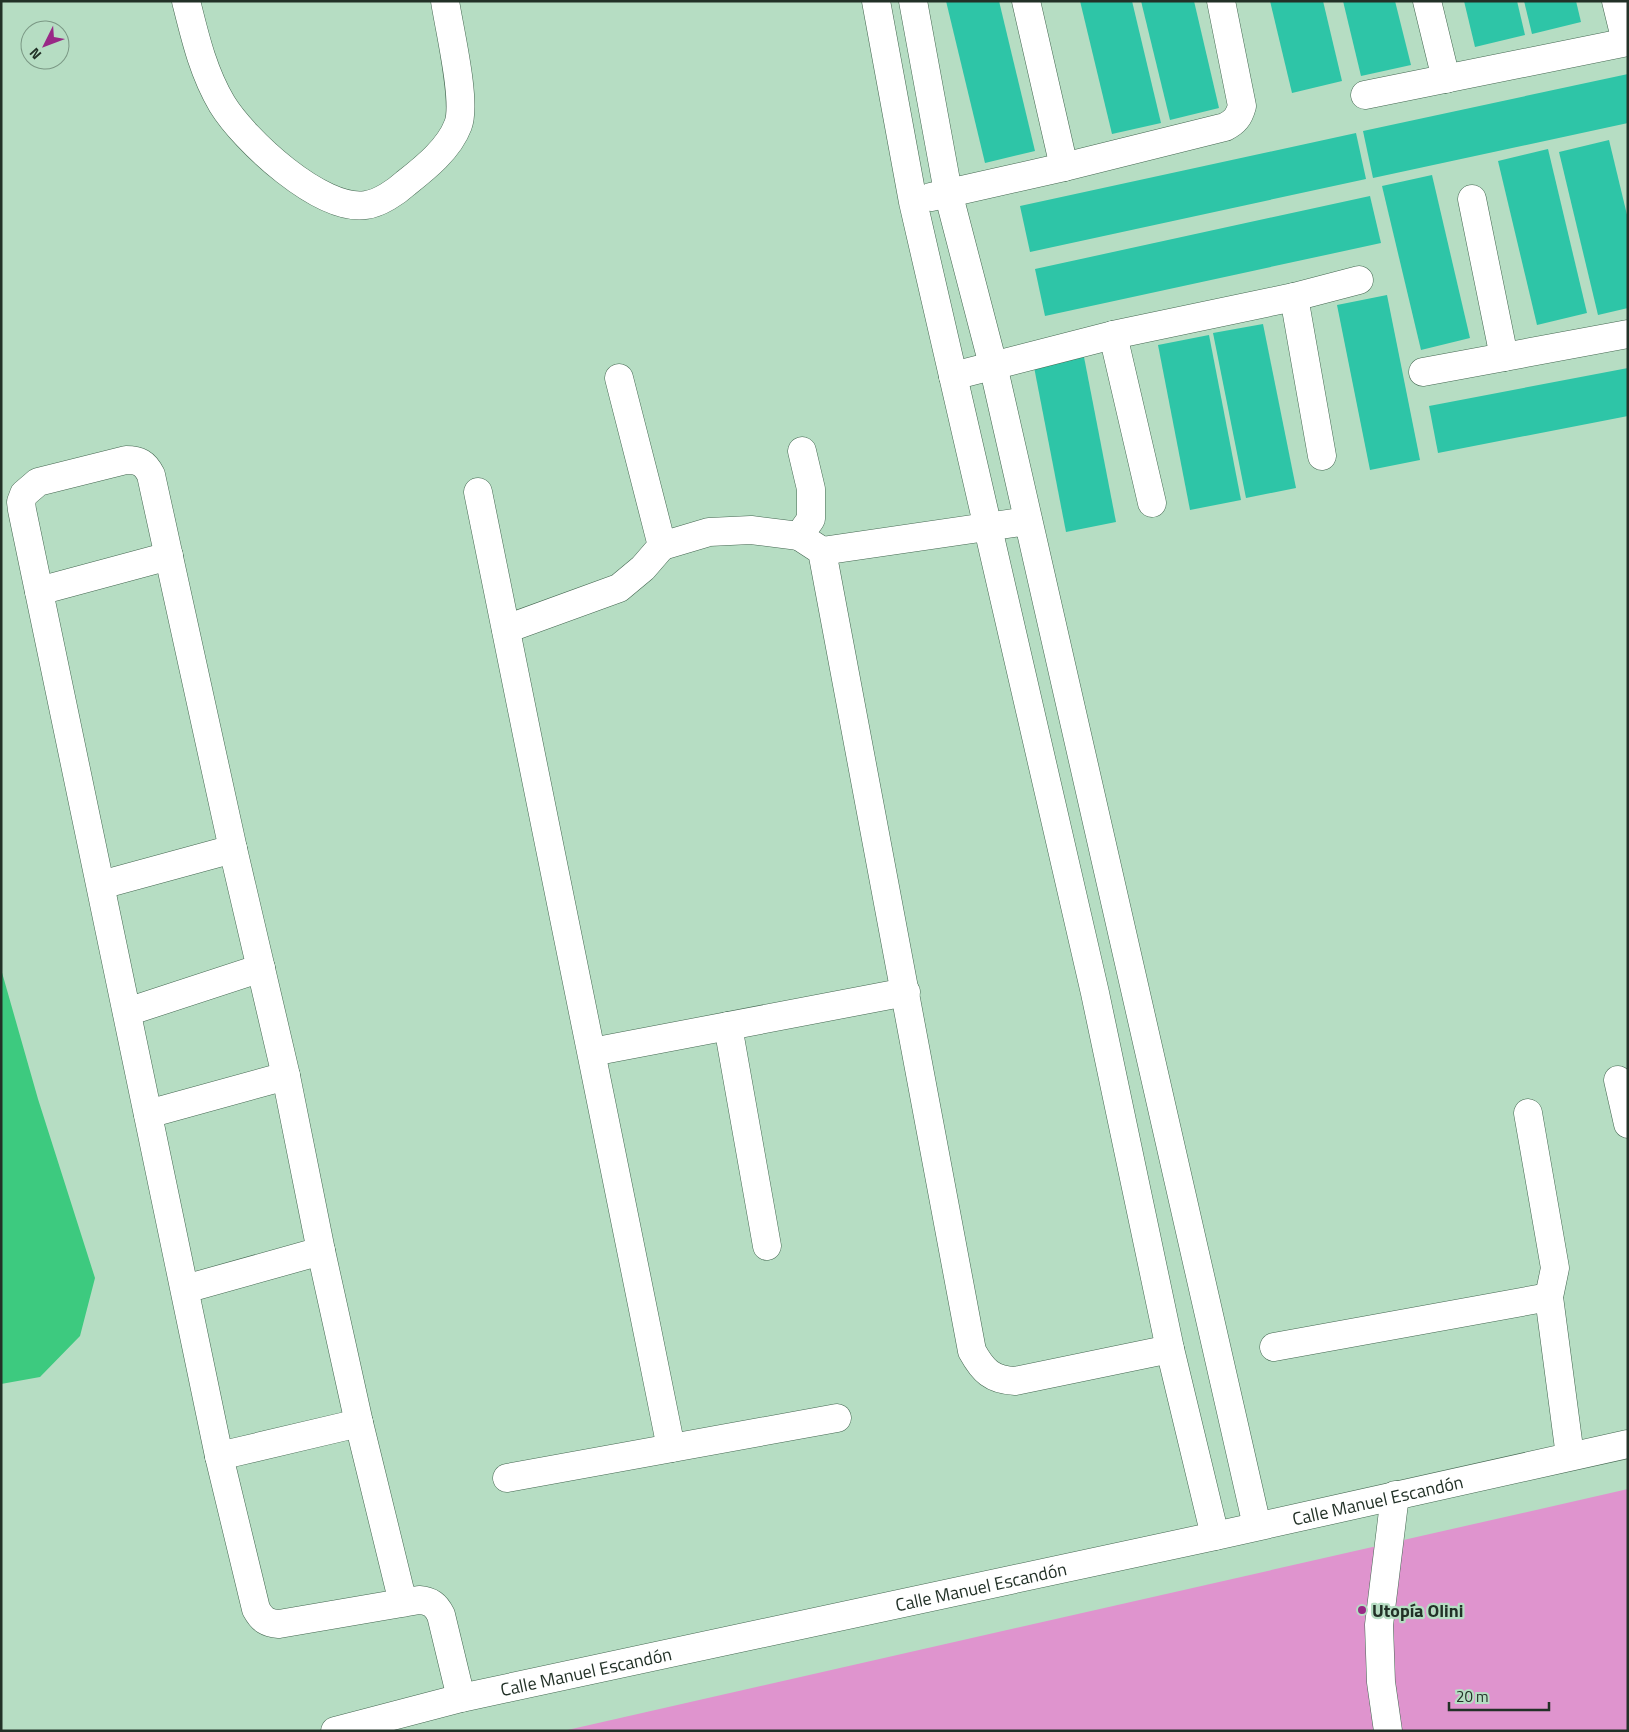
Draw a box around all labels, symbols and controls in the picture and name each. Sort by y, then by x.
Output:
north arrow [20,20,70,70]
text: N [24,43,46,65]
street label: Calle Manuel Escandón [1289,1468,1466,1532]
street label: Calle Manuel Escandón [893,1555,1069,1618]
place label: Utopía Olini [1372,1597,1463,1624]
marker: Utopía Olini [1356,1604,1368,1616]
street label: Calle Manuel Escandón [498,1640,674,1703]
scale bar [1449,1680,1549,1712]
text: 20 m [1456,1685,1489,1708]

